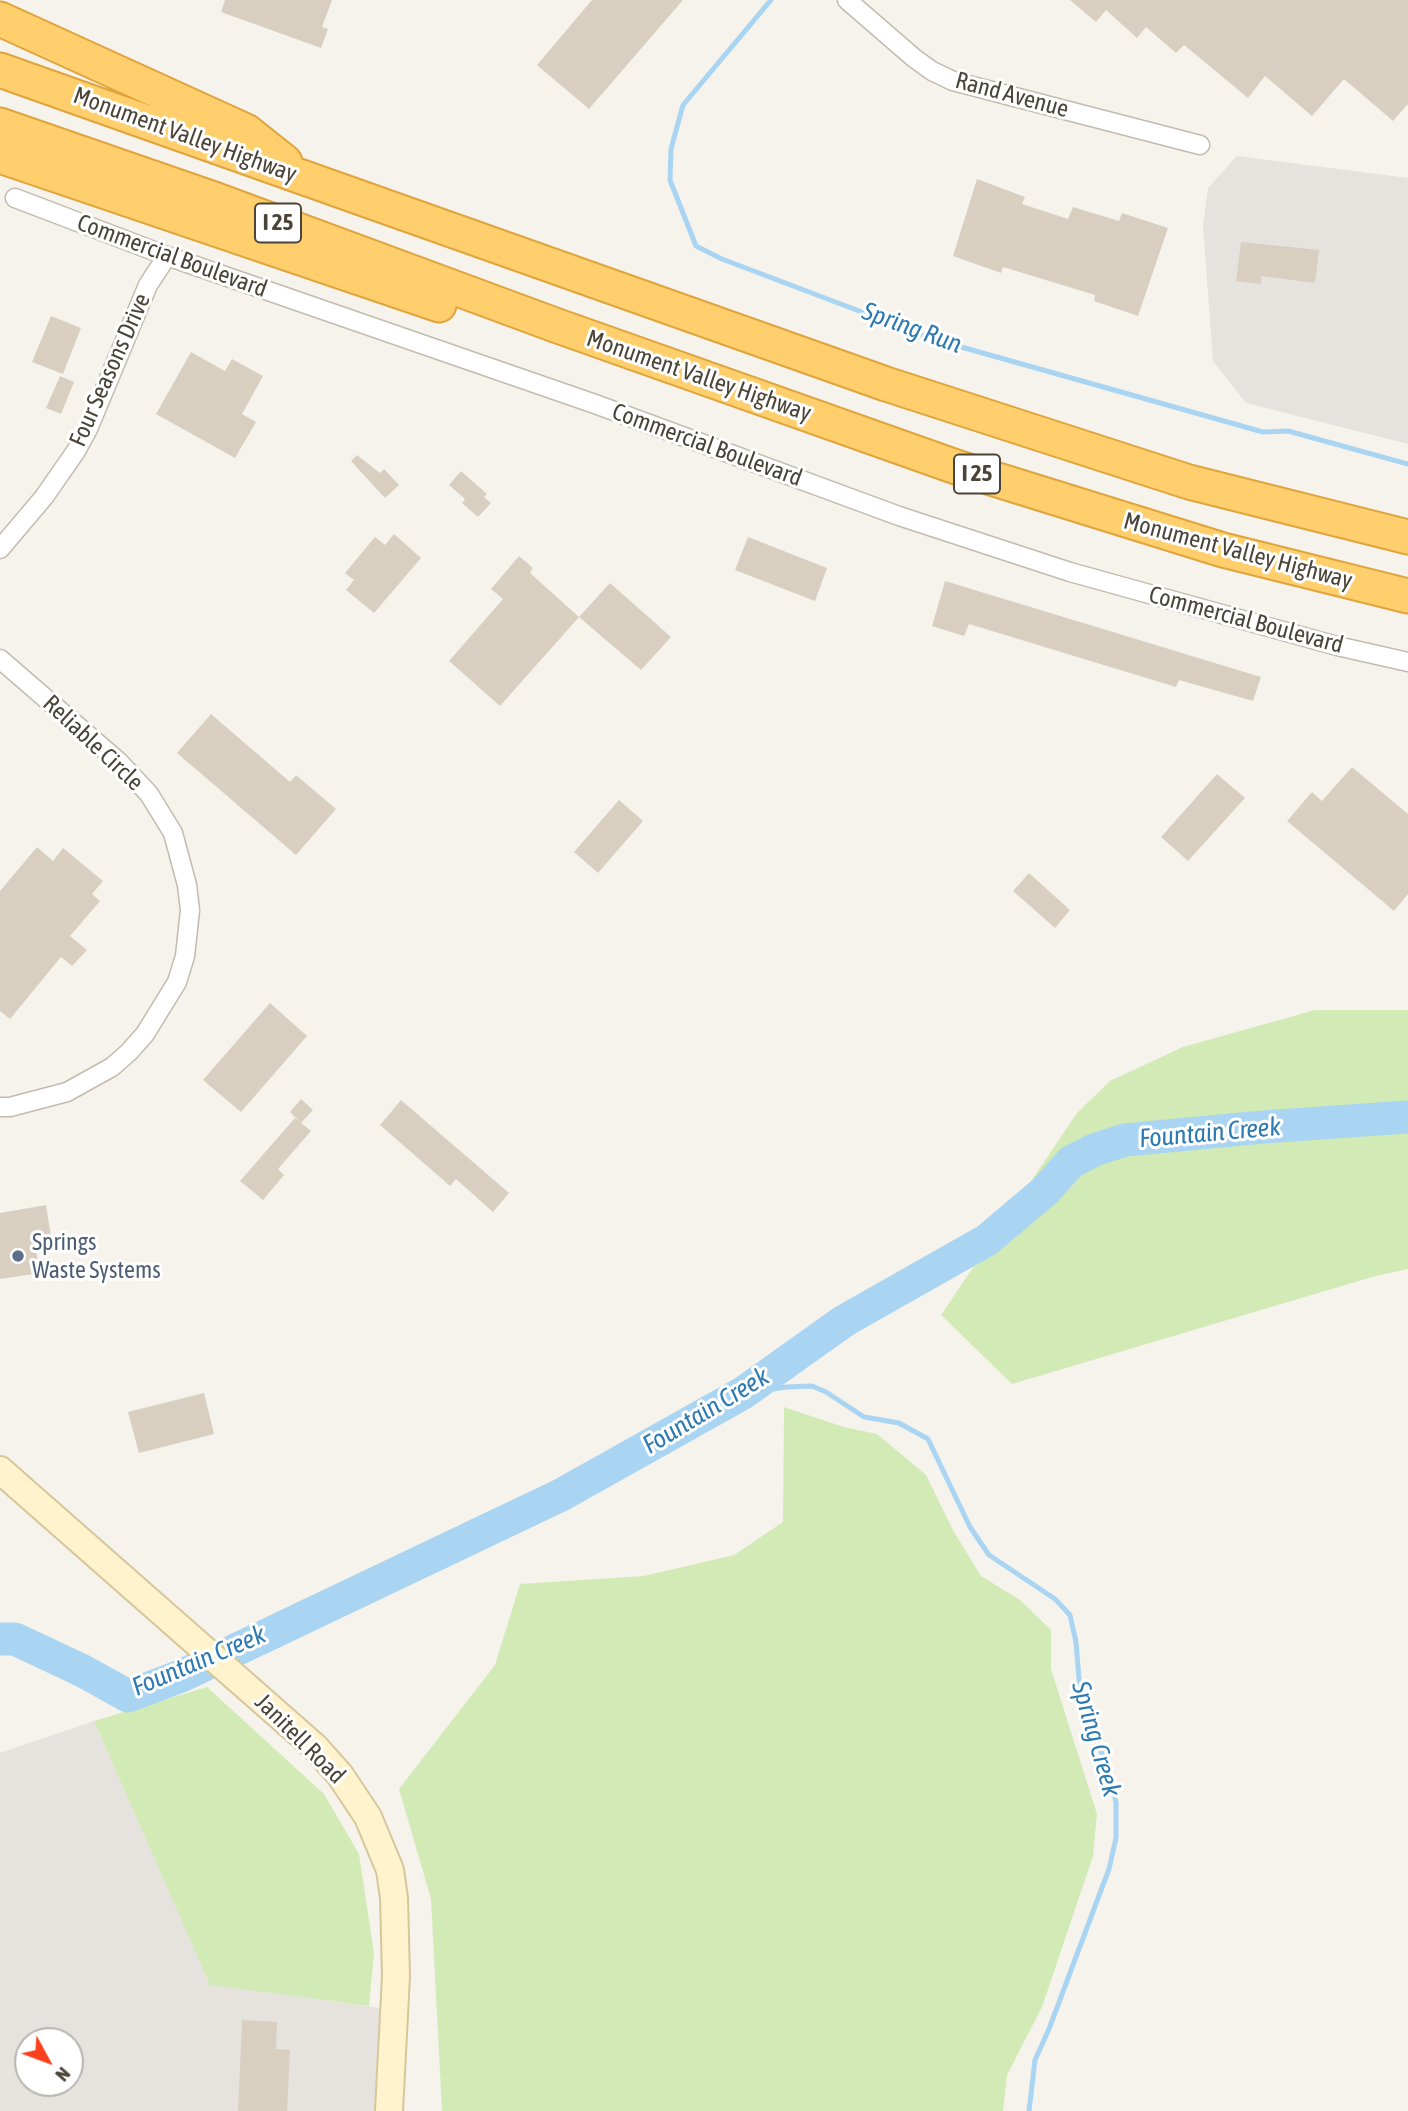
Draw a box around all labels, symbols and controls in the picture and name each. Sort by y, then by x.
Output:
street label: Rand Avenue [952,66,1072,124]
street label: Monument Valley Highway [69,81,301,189]
road number: I 25 [255,204,301,243]
street label: Commercial Boulevard [73,208,271,304]
street label: Four Seasons Drive [63,289,157,451]
water label: Spring Run [858,296,966,360]
street label: Monument Valley Highway [583,324,815,428]
street label: Commercial Boulevard [608,397,806,493]
road number: I 25 [954,454,1000,494]
street label: Monument Valley Highway [1120,507,1356,595]
street label: Commercial Boulevard [1146,580,1346,660]
street label: Reliable Circle [37,689,149,797]
water label: Fountain Creek [1138,1111,1282,1155]
place label: Springs Waste Systems [32,1228,161,1284]
marker: Springs Waste Systems [10,1248,26,1264]
water label: Fountain Creek [637,1361,775,1461]
water label: Fountain Creek [128,1619,270,1703]
water label: Spring Creek [1065,1678,1127,1800]
street label: Janitell Road [249,1688,351,1790]
north arrow [14,2027,84,2097]
text: N [51,2063,75,2086]

